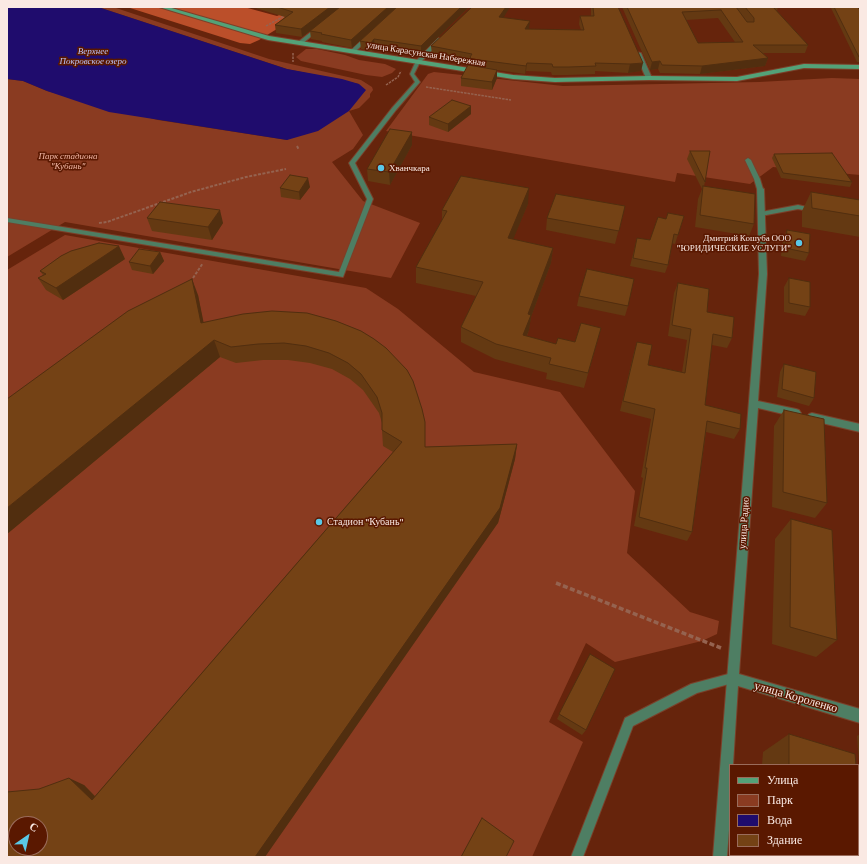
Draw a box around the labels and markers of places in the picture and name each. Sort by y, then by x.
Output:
marker: Хванчкара [376,163,386,173]
place label: Хванчкара [389,163,430,173]
place label: Дмитрий Кошуба ООО "ЮРИДИЧЕСКИЕ УСЛУГИ" [677,233,791,254]
marker: Дмитрий Кошуба ООО "ЮРИДИЧЕСКИЕ УСЛУГИ" [794,238,804,248]
place label: Стадион "Кубань" [327,516,404,528]
marker: Стадион "Кубань" [314,517,324,527]

